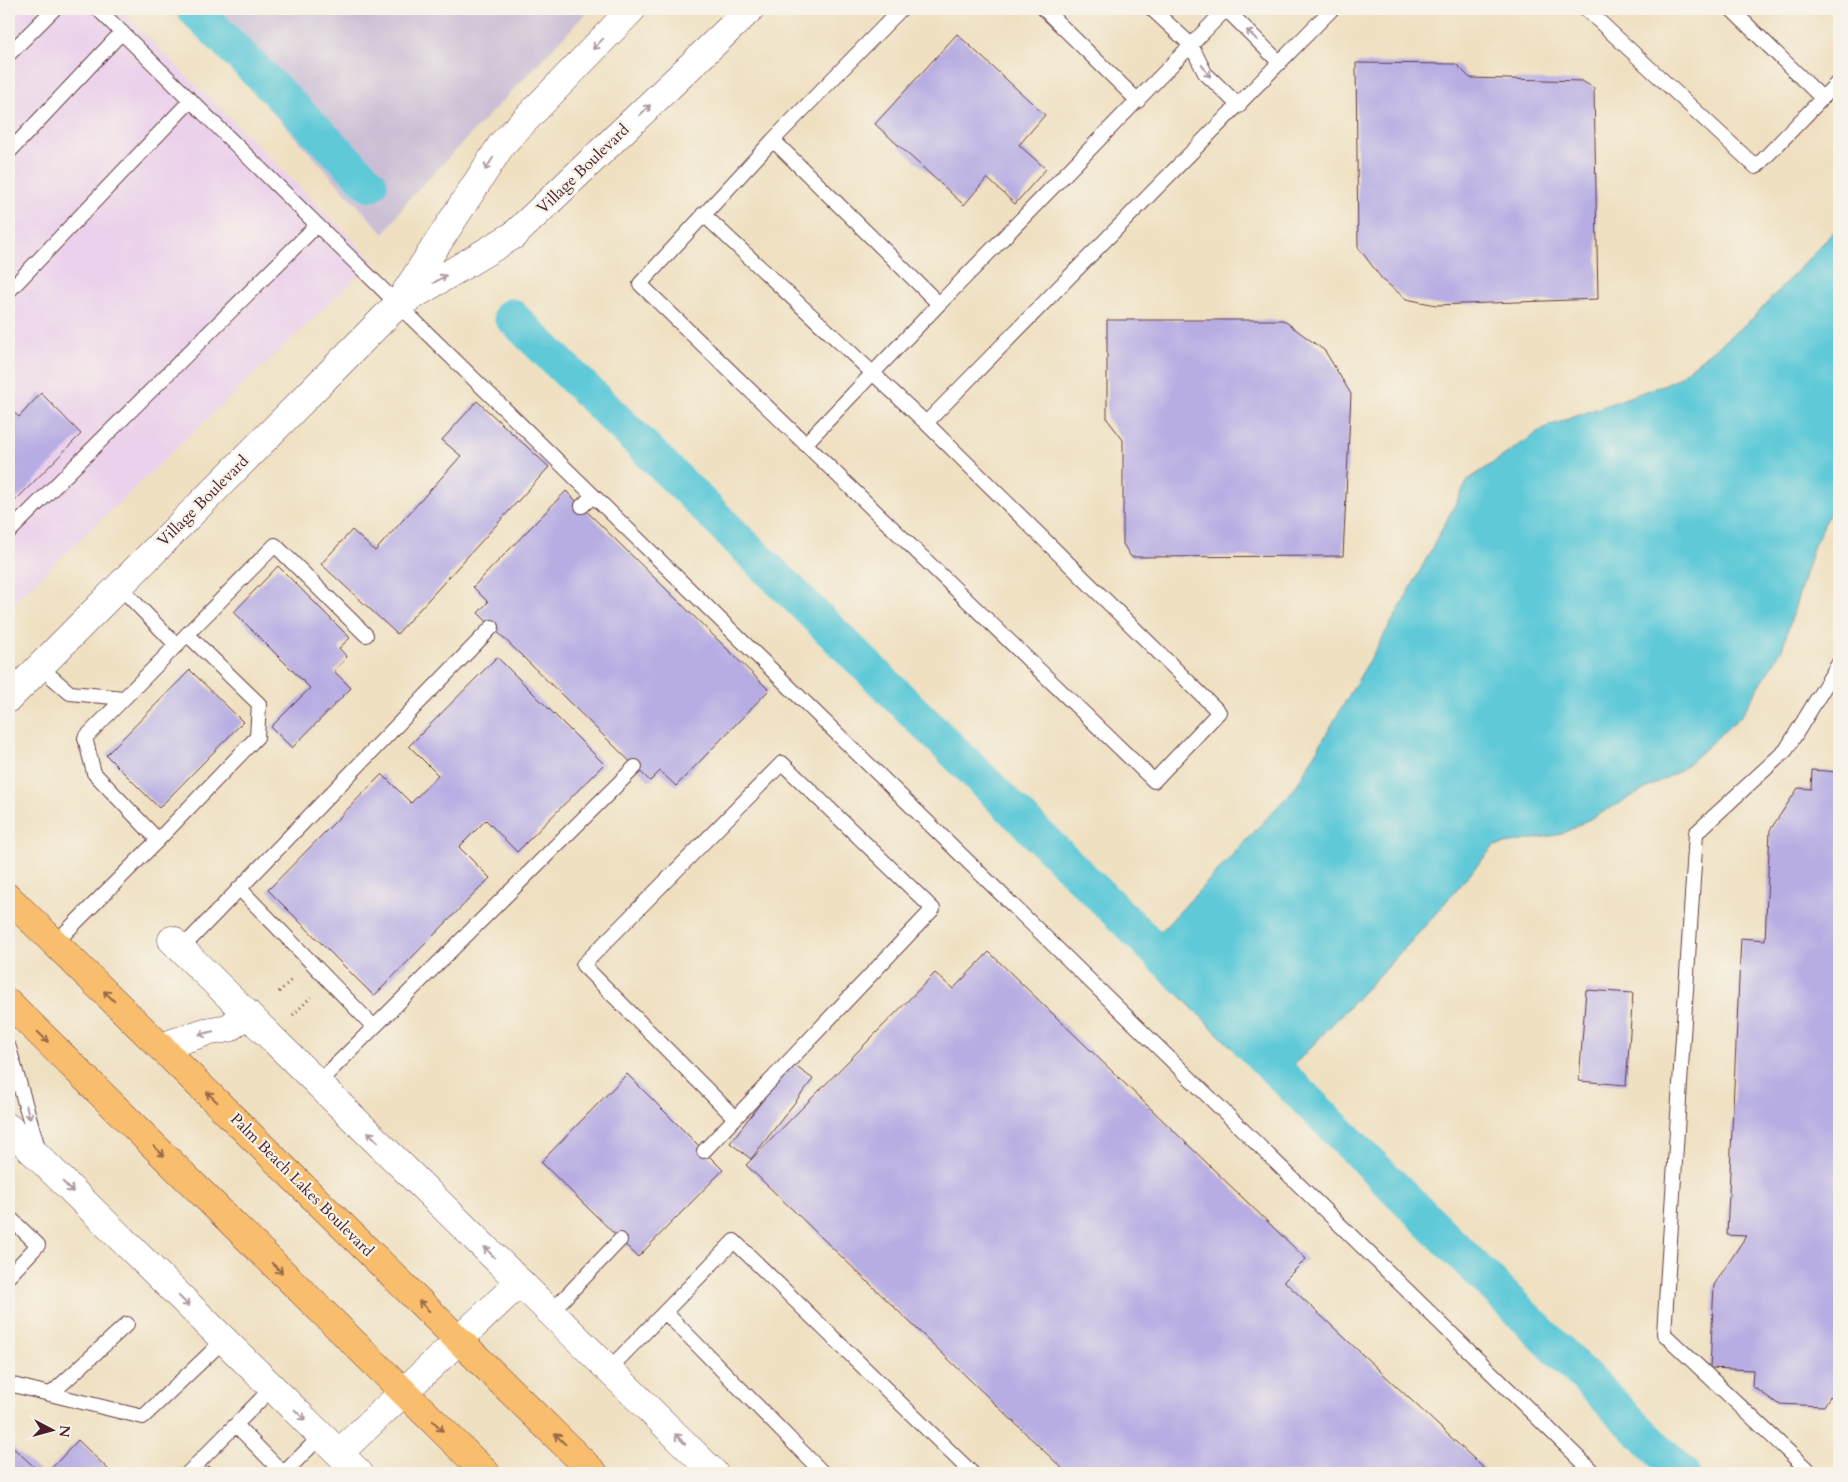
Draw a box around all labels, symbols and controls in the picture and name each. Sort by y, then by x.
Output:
one-way arrow [1247,30,1259,42]
one-way arrow [592,38,604,50]
one-way arrow [1201,64,1211,78]
one-way arrow [639,104,651,116]
street label: Village Boulevard [532,119,634,219]
one-way arrow [484,157,494,171]
one-way arrow [432,274,446,284]
street label: Village Boulevard [152,450,254,552]
one-way arrow [103,990,115,1002]
one-way arrow [198,1029,214,1038]
one-way arrow [37,1031,49,1043]
one-way arrow [206,1091,218,1103]
one-way arrow [23,1103,33,1119]
street label: Palm Beach Lakes Boulevard [225,1108,379,1262]
one-way arrow [367,1131,379,1144]
one-way arrow [153,1145,165,1158]
one-way arrow [62,1181,75,1193]
one-way arrow [483,1245,495,1258]
one-way arrow [271,1262,283,1274]
one-way arrow [178,1295,190,1307]
one-way arrow [418,1300,430,1312]
north arrow [28,1404,78,1454]
one-way arrow [294,1409,306,1421]
one-way arrow [432,1420,445,1432]
text: N [54,1424,75,1438]
one-way arrow [553,1433,566,1445]
one-way arrow [673,1433,686,1445]

